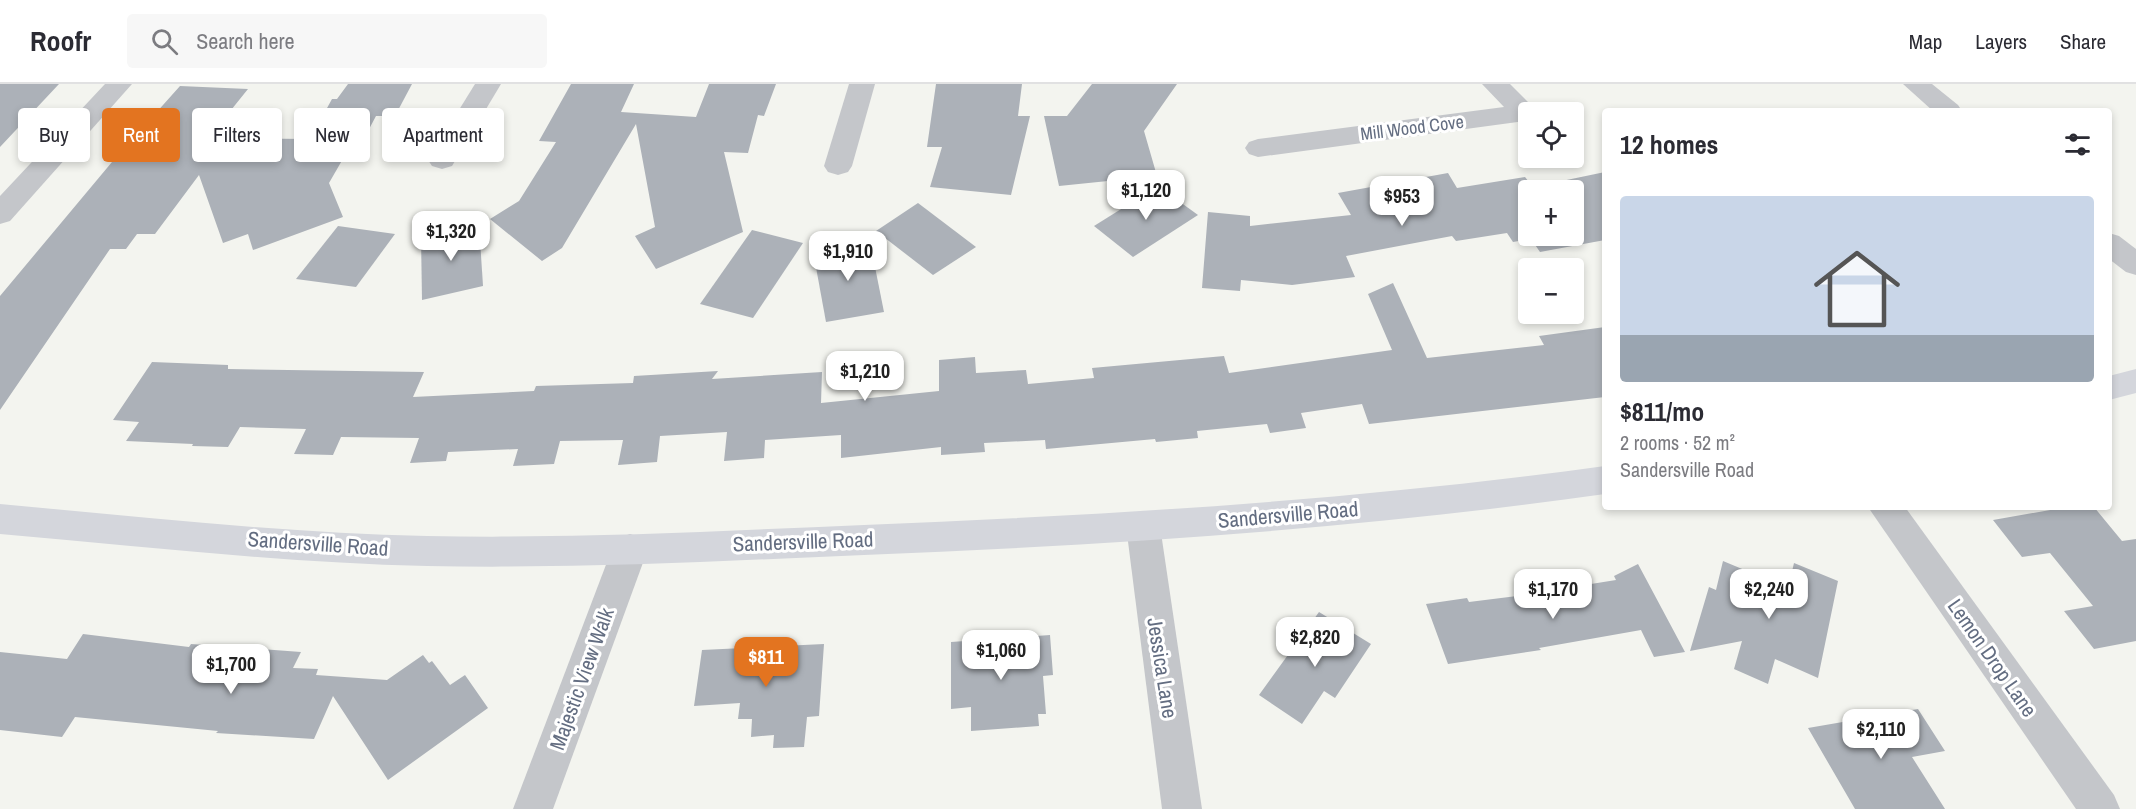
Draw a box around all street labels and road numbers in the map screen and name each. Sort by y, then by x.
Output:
street label: Mill Wood Cove [1359,109,1465,146]
street label: Sandersville Road [1217,494,1359,535]
street label: Sandersville Road [247,524,389,563]
street label: Sandersville Road [732,525,874,558]
street label: Lemon Drop Lane [1941,593,2044,722]
street label: Majestic View Walk [542,603,621,754]
street label: Jessica Lane [1140,616,1185,720]

